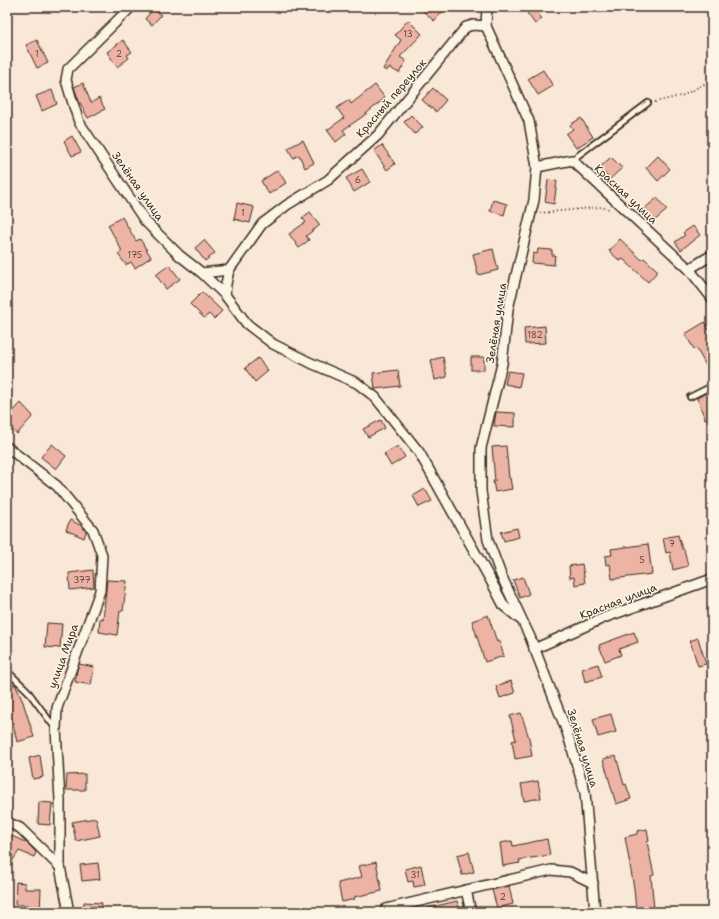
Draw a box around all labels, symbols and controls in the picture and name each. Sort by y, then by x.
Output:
house number: 13 [403,28,413,40]
house number: 1 [35,48,39,60]
house number: 2 [116,48,122,60]
street label: Красный переулок [353,56,430,141]
street label: Зелёная улица [108,149,167,224]
street label: Красная улица [591,161,661,228]
house number: 6 [355,174,361,186]
house number: 1 [241,207,245,219]
house number: 175 [128,249,142,261]
street label: Зелёная улица [483,282,510,364]
house number: 182 [527,329,543,341]
house number: 7 [669,538,675,550]
house number: 5 [639,554,645,566]
house number: 377 [73,574,91,586]
street label: Красная улица [578,580,659,623]
street label: улица Мира [45,622,82,691]
street label: Зелёная улица [563,707,602,789]
house number: 31 [410,869,420,881]
house number: 2 [500,891,506,903]

